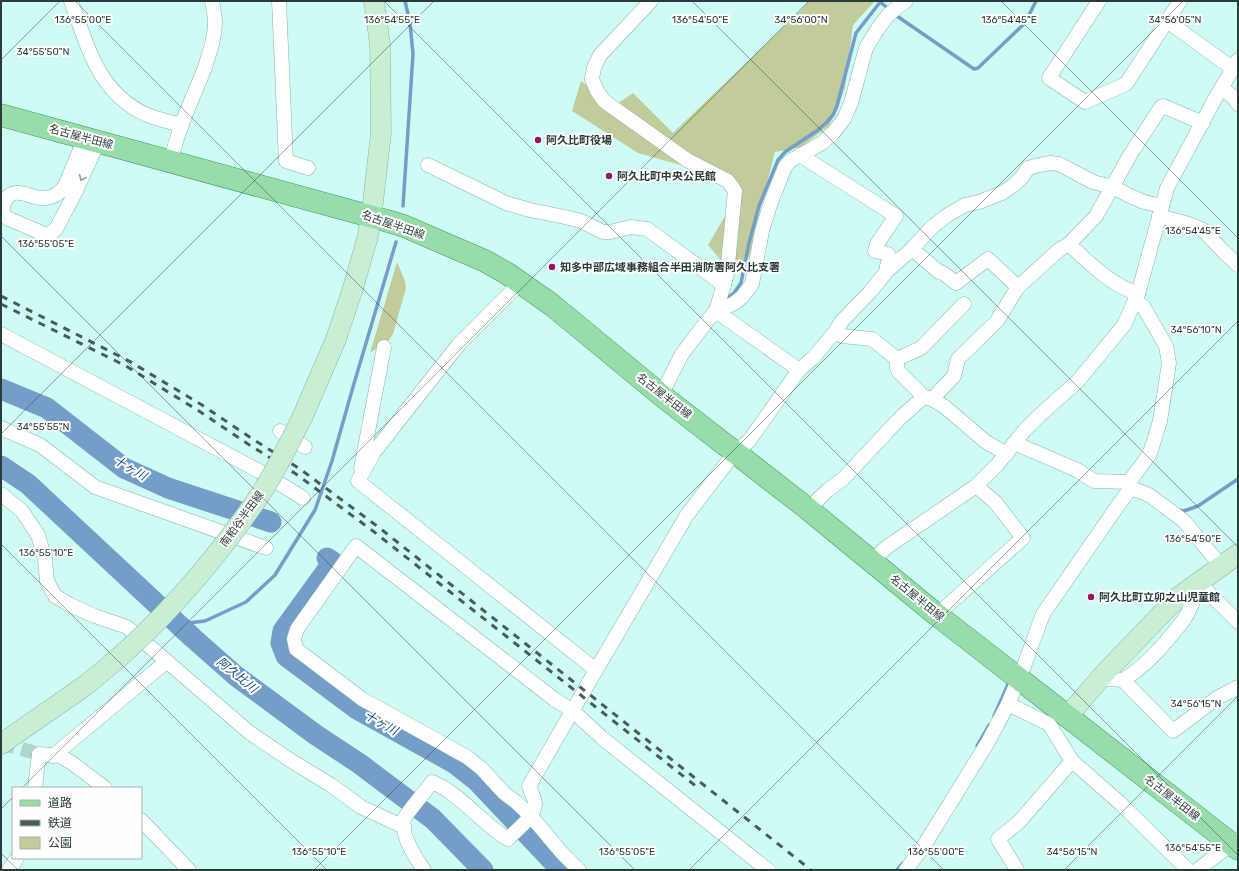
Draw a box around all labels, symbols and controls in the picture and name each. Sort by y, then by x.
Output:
text: 136°55'00"E [55,14,111,26]
text: 136°54'55"E [364,14,420,26]
text: 136°54'50"E [672,14,728,26]
text: 34°56'00"N [774,14,828,26]
text: 136°54'45"E [981,14,1037,26]
text: 34°56'05"N [1149,14,1201,26]
text: 34°55'50"N [16,46,70,58]
street label: 名古屋半田線 [47,122,115,152]
place label: 阿久比町役場 [546,134,612,147]
marker: 阿久比町役場 [533,135,543,145]
place label: 阿久比町中央公民館 [617,170,716,183]
marker: 阿久比町中央公民館 [604,171,614,181]
one-way arrow [79,173,87,181]
street label: 名古屋半田線 [360,208,426,242]
text: 136°54'45"E [1165,225,1221,237]
text: 136°55'05"E [18,238,74,250]
place label: 知多中部広域事務組合半田消防署阿久比支署 [560,261,780,274]
marker: 知多中部広域事務組合半田消防署阿久比支署 [547,262,557,272]
text: 34°56'10"N [1170,324,1222,336]
street label: 名古屋半田線 [634,371,694,421]
text: 34°55'55"N [17,421,69,433]
water label: 十ヶ川 [111,453,151,484]
street label: 南粕谷半田線 [217,488,267,550]
text: 136°54'50"E [1165,533,1221,545]
text: 136°55'10"E [19,547,73,559]
street label: 名古屋半田線 [887,572,947,624]
place label: 阿久比町立卯之山児童館 [1099,591,1220,604]
marker: 阿久比町立卯之山児童館 [1086,592,1096,602]
water label: 阿久比川 [214,654,262,697]
text: 34°56'15"N [1171,698,1221,710]
water label: 十ヶ川 [362,708,402,739]
street label: 名古屋半田線 [1142,773,1202,823]
legend [12,787,142,859]
text: 道路 [48,796,72,810]
text: 鉄道 [48,816,72,830]
text: 公園 [48,836,72,850]
text: 136°54'55"E [1165,842,1221,854]
text: 136°55'10"E [292,846,346,858]
text: 136°55'05"E [599,846,655,858]
text: 136°55'00"E [908,846,964,858]
text: 34°56'15"N [1047,846,1097,858]

